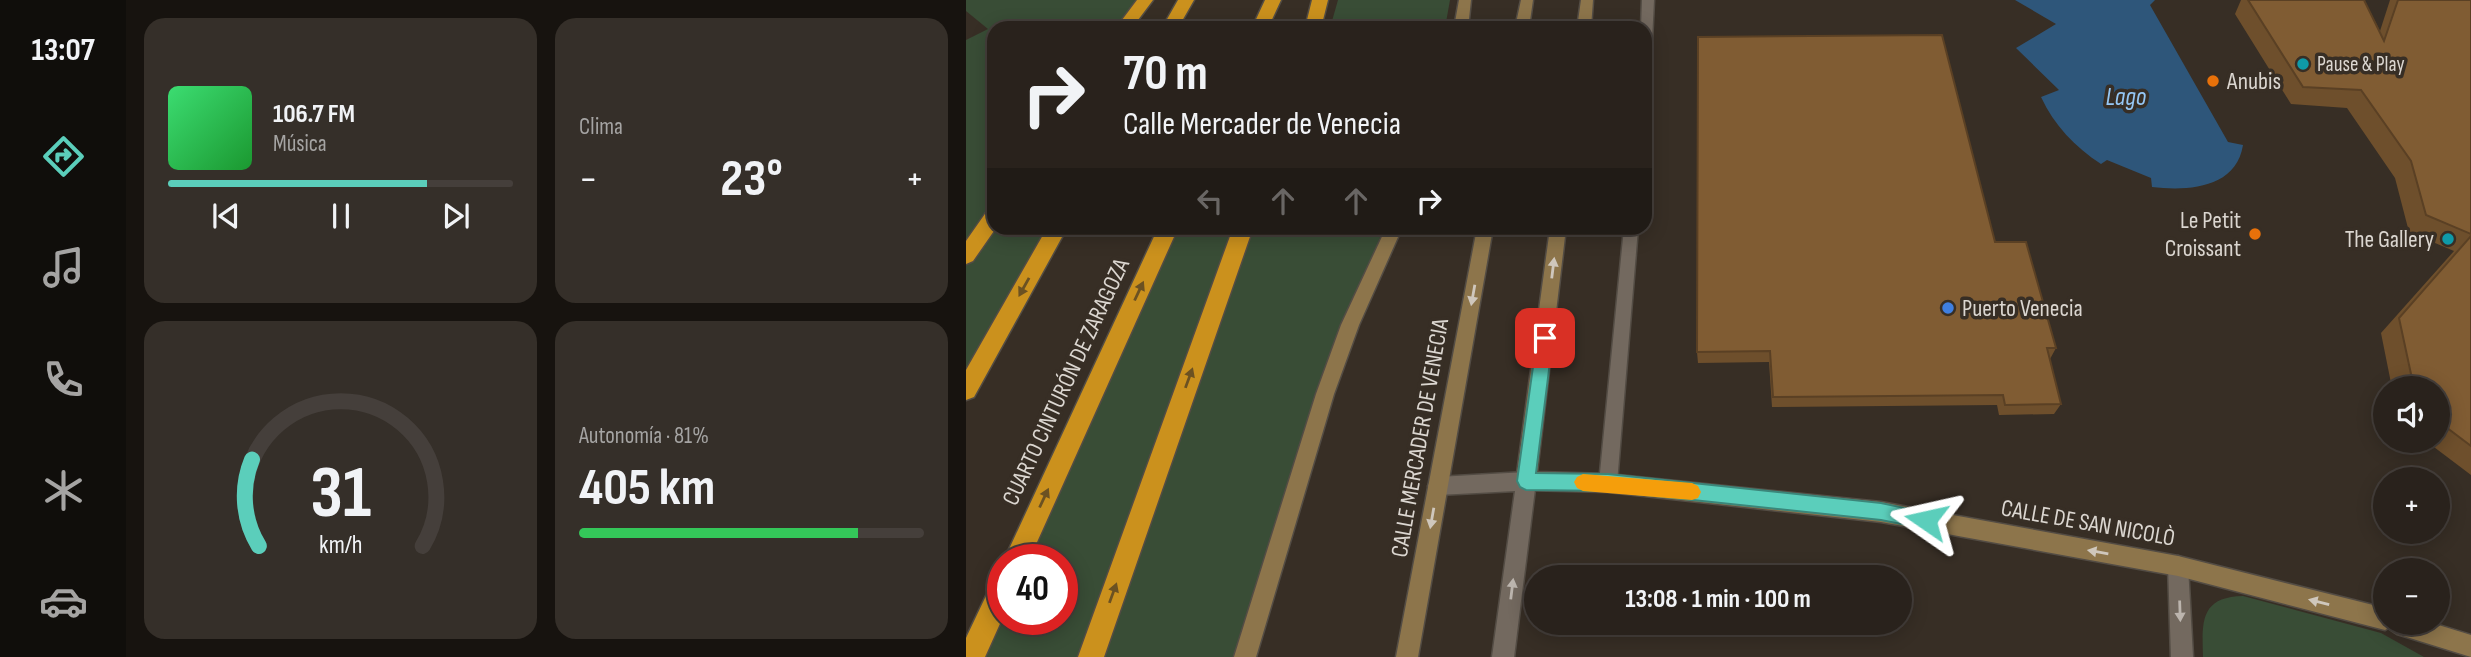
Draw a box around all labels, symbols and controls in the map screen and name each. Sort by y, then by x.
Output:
text: 13:07 [31,31,95,70]
text: 70 m [1123,45,1208,104]
icon: right [1008,49,1099,140]
place label: Pause & Play [2317,52,2405,77]
marker: Pause & Play [2295,56,2311,72]
place label: Anubis [2226,67,2281,96]
marker: Anubis [2205,73,2221,89]
water label: Lago [2106,82,2147,113]
text: 106.7 FM [273,99,355,130]
text: Calle Mercader de Venecia [1123,105,1401,144]
text: Clima [579,113,623,141]
text: Música [273,130,327,158]
icon: directions [39,132,88,181]
text: 23° [720,148,783,211]
text: − [579,157,598,202]
text: + [905,157,924,202]
icon: left [1191,182,1229,220]
icon: ahead [1264,182,1302,220]
icon: ahead [1337,182,1375,220]
icon: right [1410,182,1448,220]
icon: previous [207,197,245,235]
icon: pause [322,197,360,235]
icon: next [437,197,475,235]
place label: Le Petit Croissant [2165,206,2241,263]
place label: The Gallery [2345,225,2434,254]
marker: Le Petit Croissant [2247,226,2263,242]
marker: The Gallery [2440,231,2456,247]
icon: music [39,243,88,292]
street label: CUARTO CINTURÓN DE ZARAGOZA [996,253,1136,510]
one-way arrow [1548,257,1559,279]
one-way arrow [1018,277,1030,297]
one-way arrow [1133,281,1145,301]
one-way arrow [1467,284,1478,306]
place label: Puerto Venecia [1962,294,2083,323]
marker: Puerto Venecia [1940,300,1956,316]
pin [1515,308,1575,368]
street label: CALLE MERCADER DE VENECIA [1385,316,1455,560]
icon: arrive [1526,319,1564,357]
icon: phone [39,355,88,404]
one-way arrow [1184,368,1195,389]
map controls [2373,376,2450,635]
button: sound [2373,376,2450,453]
text: Autonomía · 81% [579,422,709,450]
text: 31 [310,450,371,538]
text: 405 km [579,457,715,520]
icon: climate [39,466,88,515]
button: + [2373,467,2450,544]
position arrow [1889,483,1963,557]
one-way arrow [1038,488,1050,508]
street label: CALLE DE SAN NICOLÒ [1999,493,2177,553]
one-way arrow [1426,507,1437,529]
text: km/h [319,530,362,561]
speed limit sign: 40 [987,544,1078,635]
one-way arrow [2086,546,2108,557]
button: − [2373,558,2450,635]
icon: car [39,577,88,626]
one-way arrow [1507,578,1518,600]
one-way arrow [1108,582,1119,603]
text: 13:08 · 1 min · 100 m [1625,584,1811,615]
one-way arrow [2308,596,2330,607]
one-way arrow [2174,601,2185,623]

